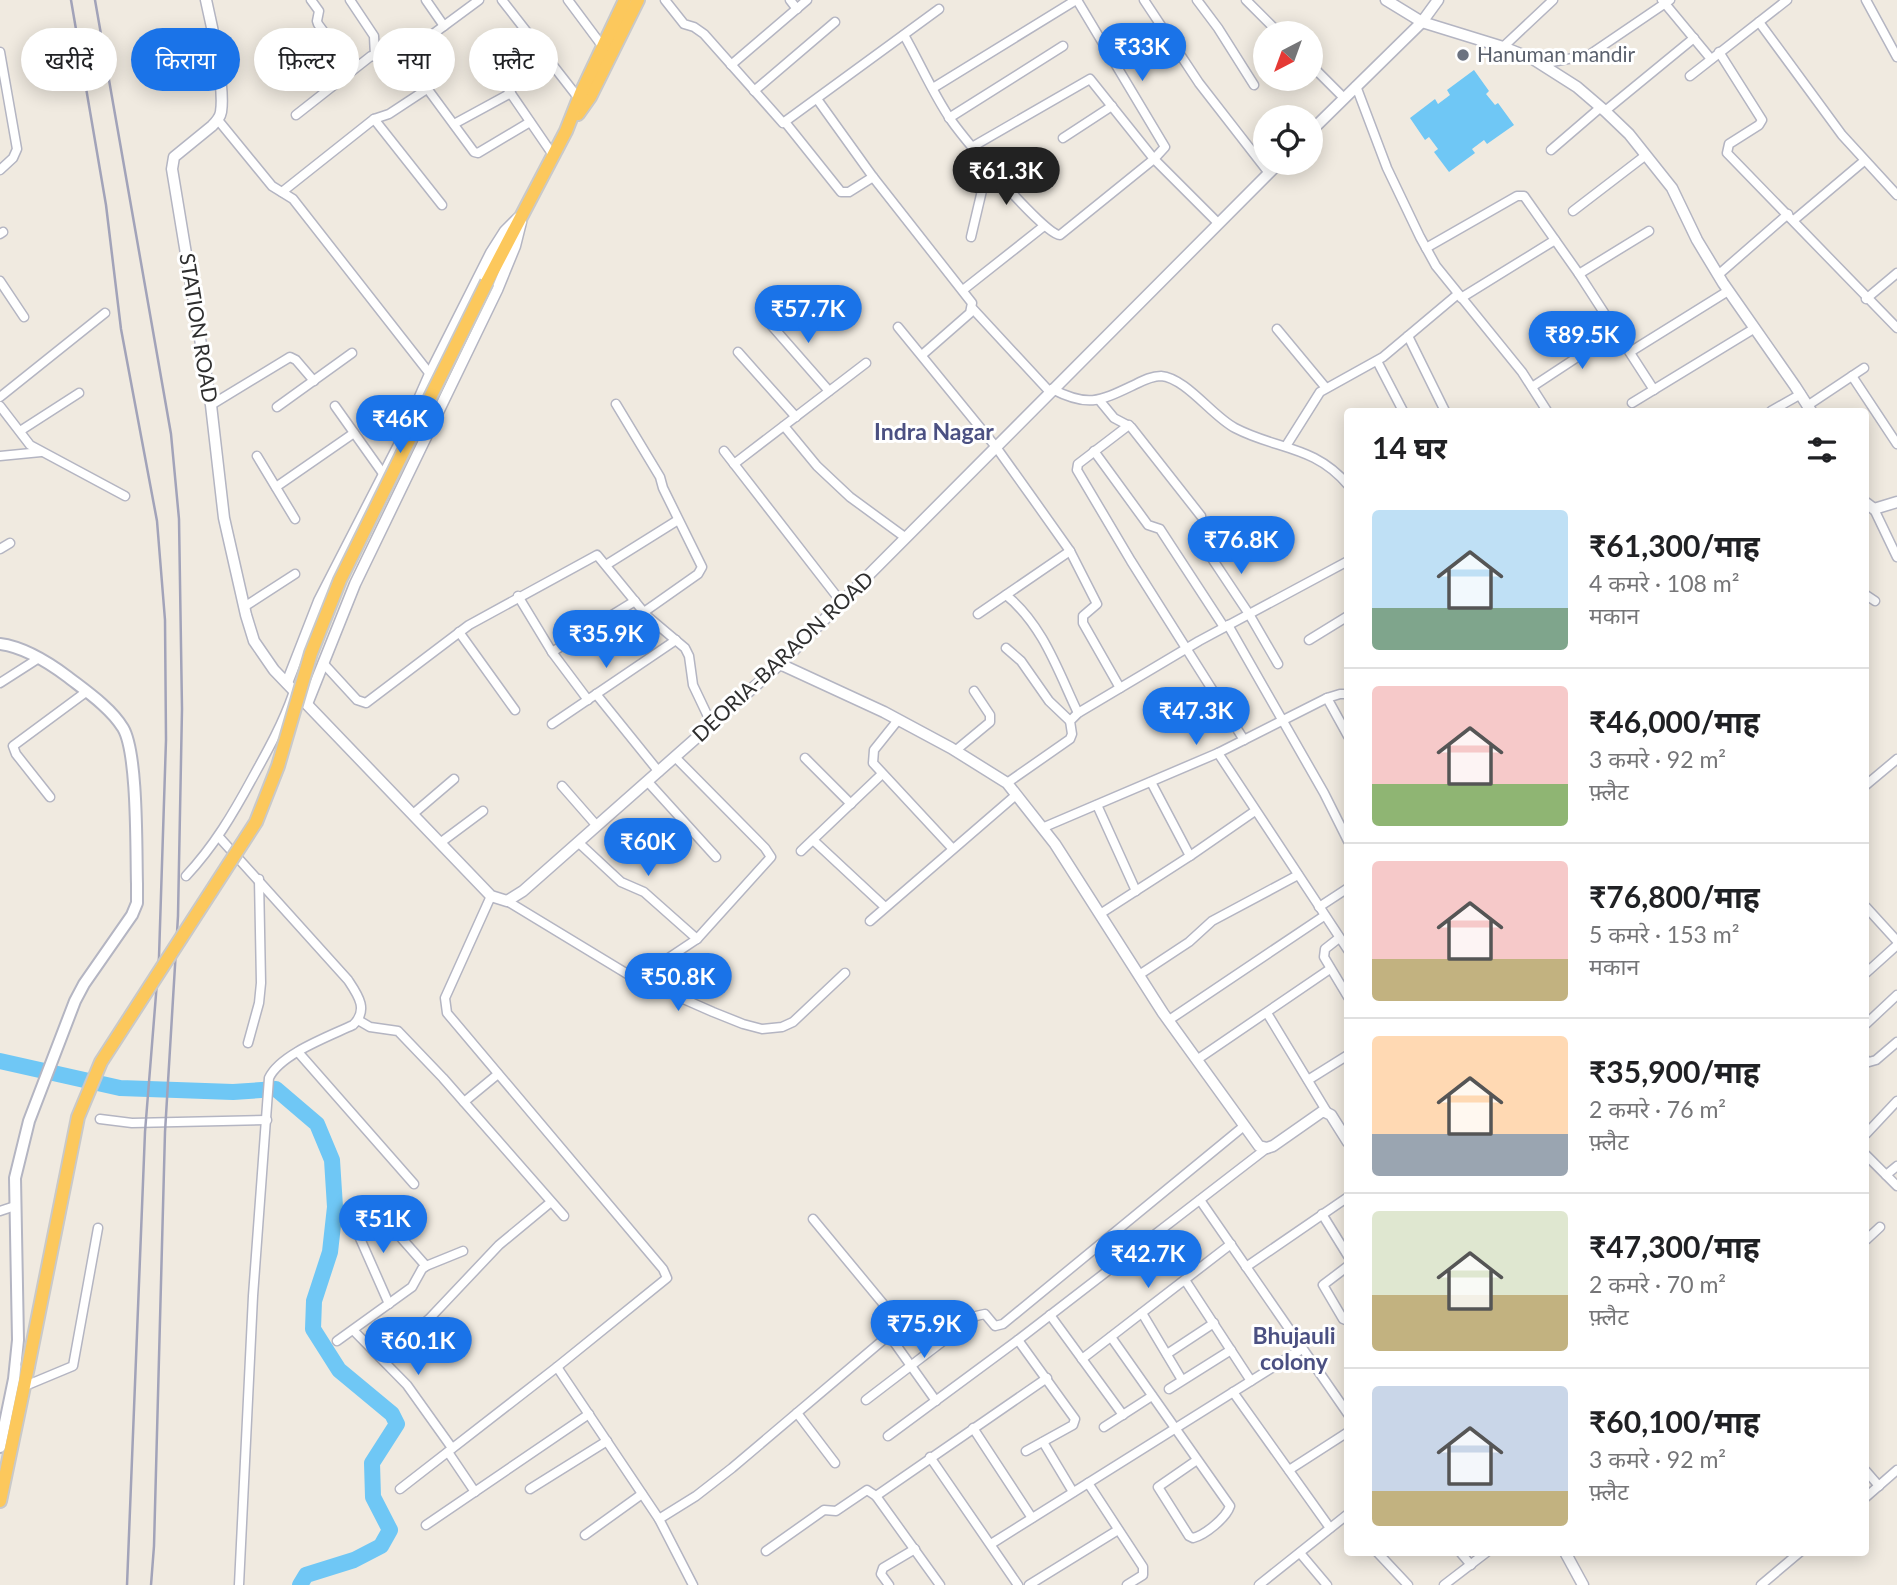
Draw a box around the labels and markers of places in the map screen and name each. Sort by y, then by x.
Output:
pin: ₹33K [1101,24,1183,83]
place label: Hanuman mandir [1477,41,1636,66]
marker: Hanuman mandir [1455,47,1471,63]
pin: ₹61.3K [949,148,1063,207]
pin: ₹57.7K [751,286,865,345]
pin: ₹89.5K [1525,312,1639,371]
pin: ₹46K [359,396,441,455]
pin: ₹76.8K [1184,516,1298,576]
pin: ₹35.9K [549,610,663,670]
pin: ₹47.3K [1139,688,1253,747]
pin: ₹60K [607,818,689,878]
pin: ₹50.8K [621,954,735,1013]
pin: ₹51K [342,1196,424,1255]
pin: ₹42.7K [1091,1230,1205,1290]
pin: ₹75.9K [867,1300,981,1360]
pin: ₹60.1K [361,1318,475,1377]

